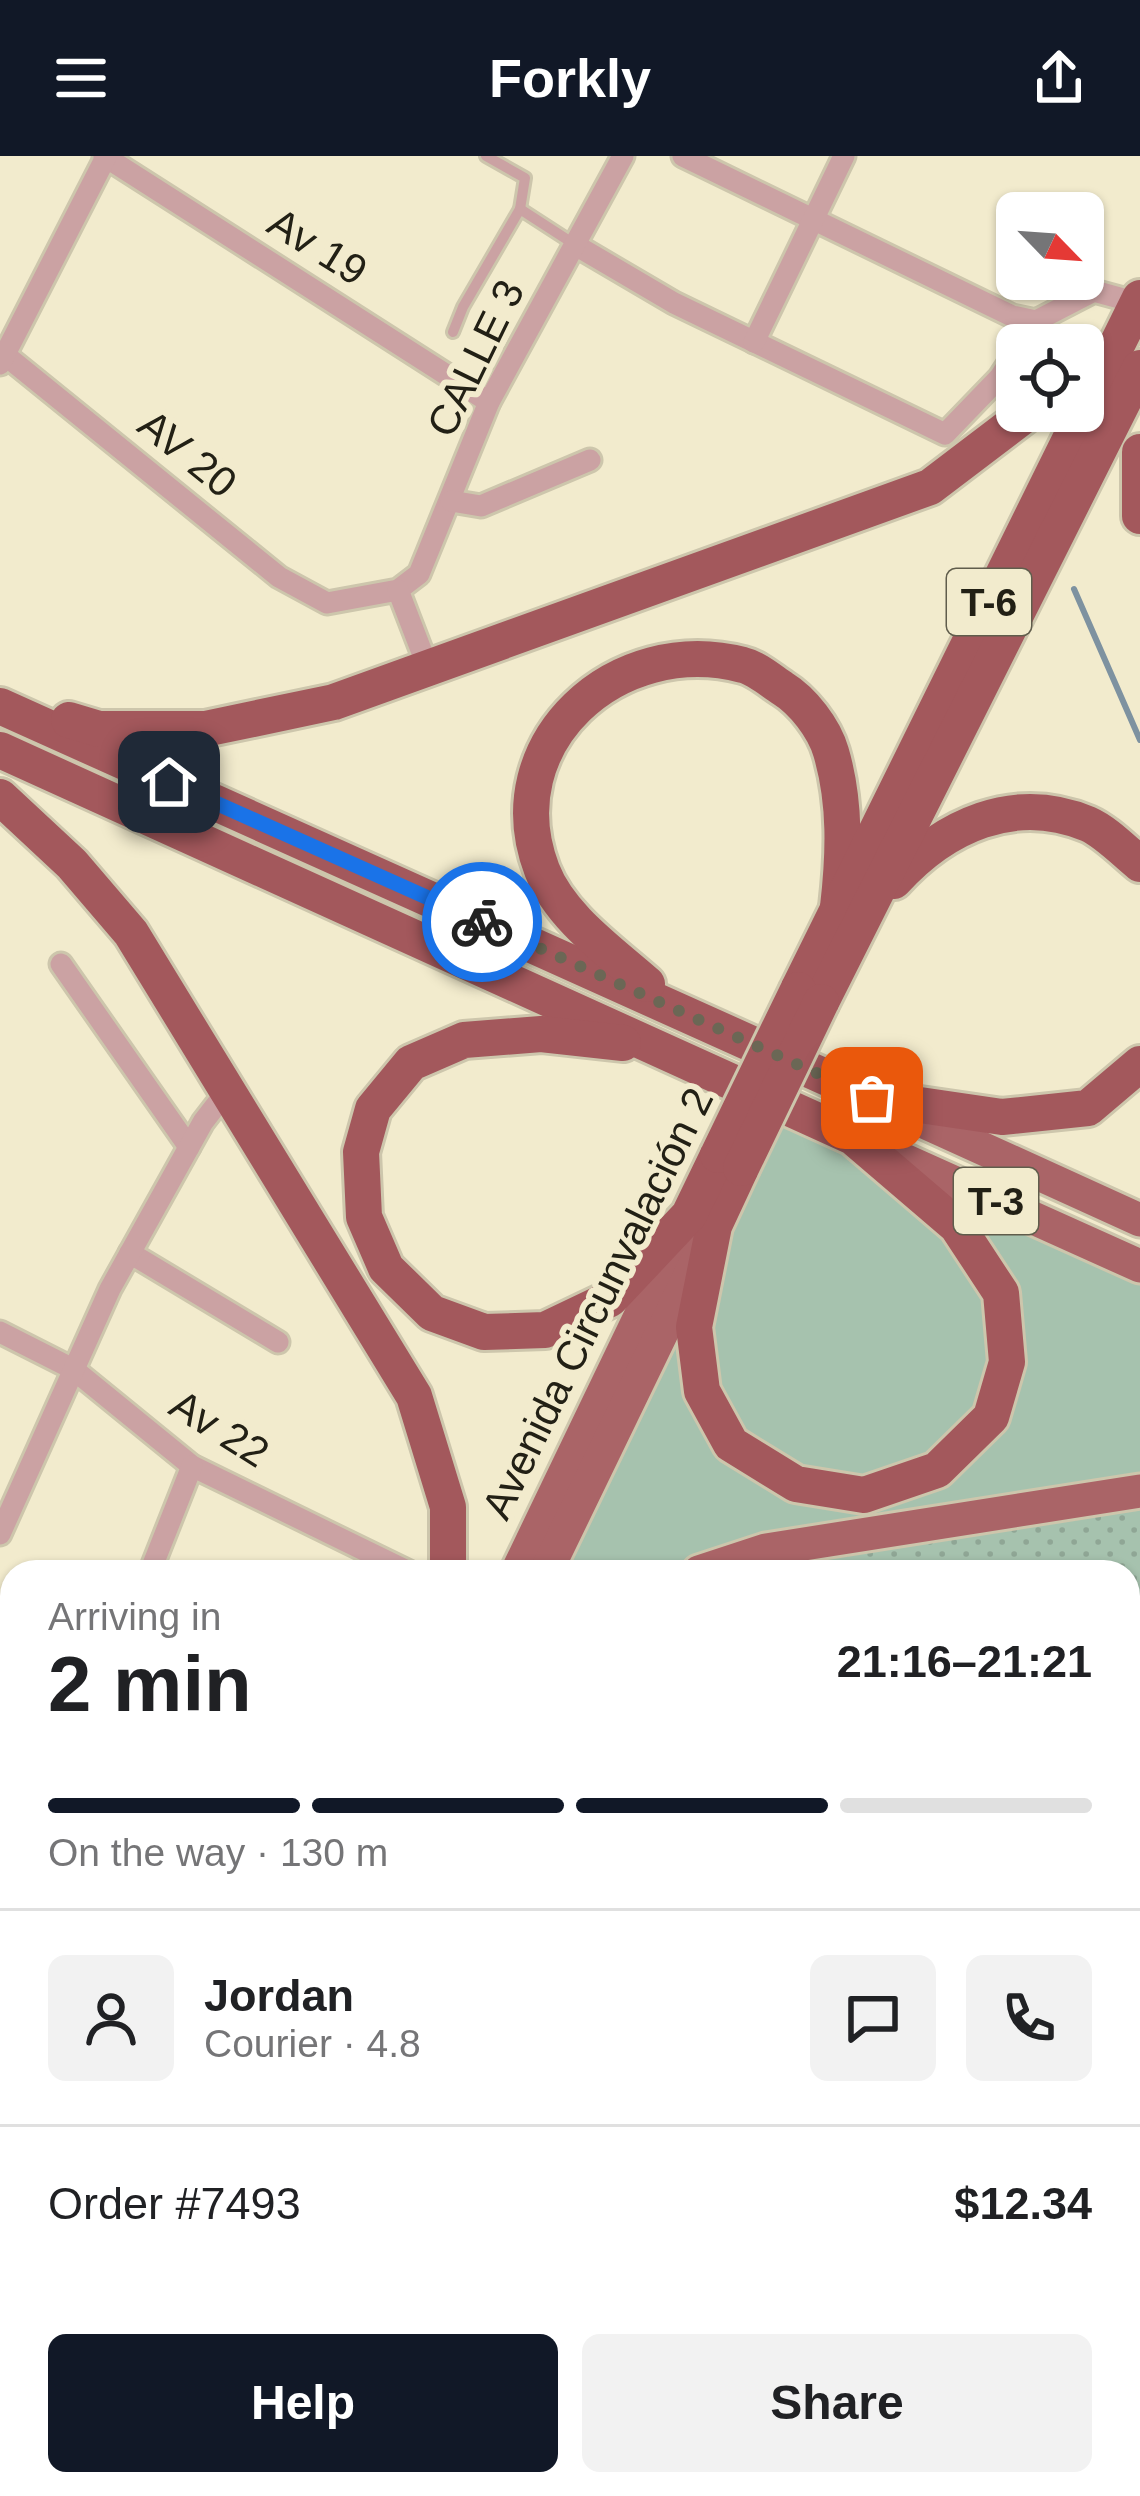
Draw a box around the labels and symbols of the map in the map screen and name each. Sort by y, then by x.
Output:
north arrow [996,192,1104,300]
street label: Av 19 [260,198,375,295]
street label: CALLE 3 [417,272,533,444]
street label: AV 20 [130,400,246,507]
road number: T-6 [947,569,1031,635]
pin [118,731,220,833]
courier [422,862,542,982]
pin [821,1047,923,1149]
street label: Avenida Circunvalación 2 [473,1080,722,1526]
road number: T-3 [954,1168,1038,1234]
street label: Av 22 [162,1380,277,1477]

